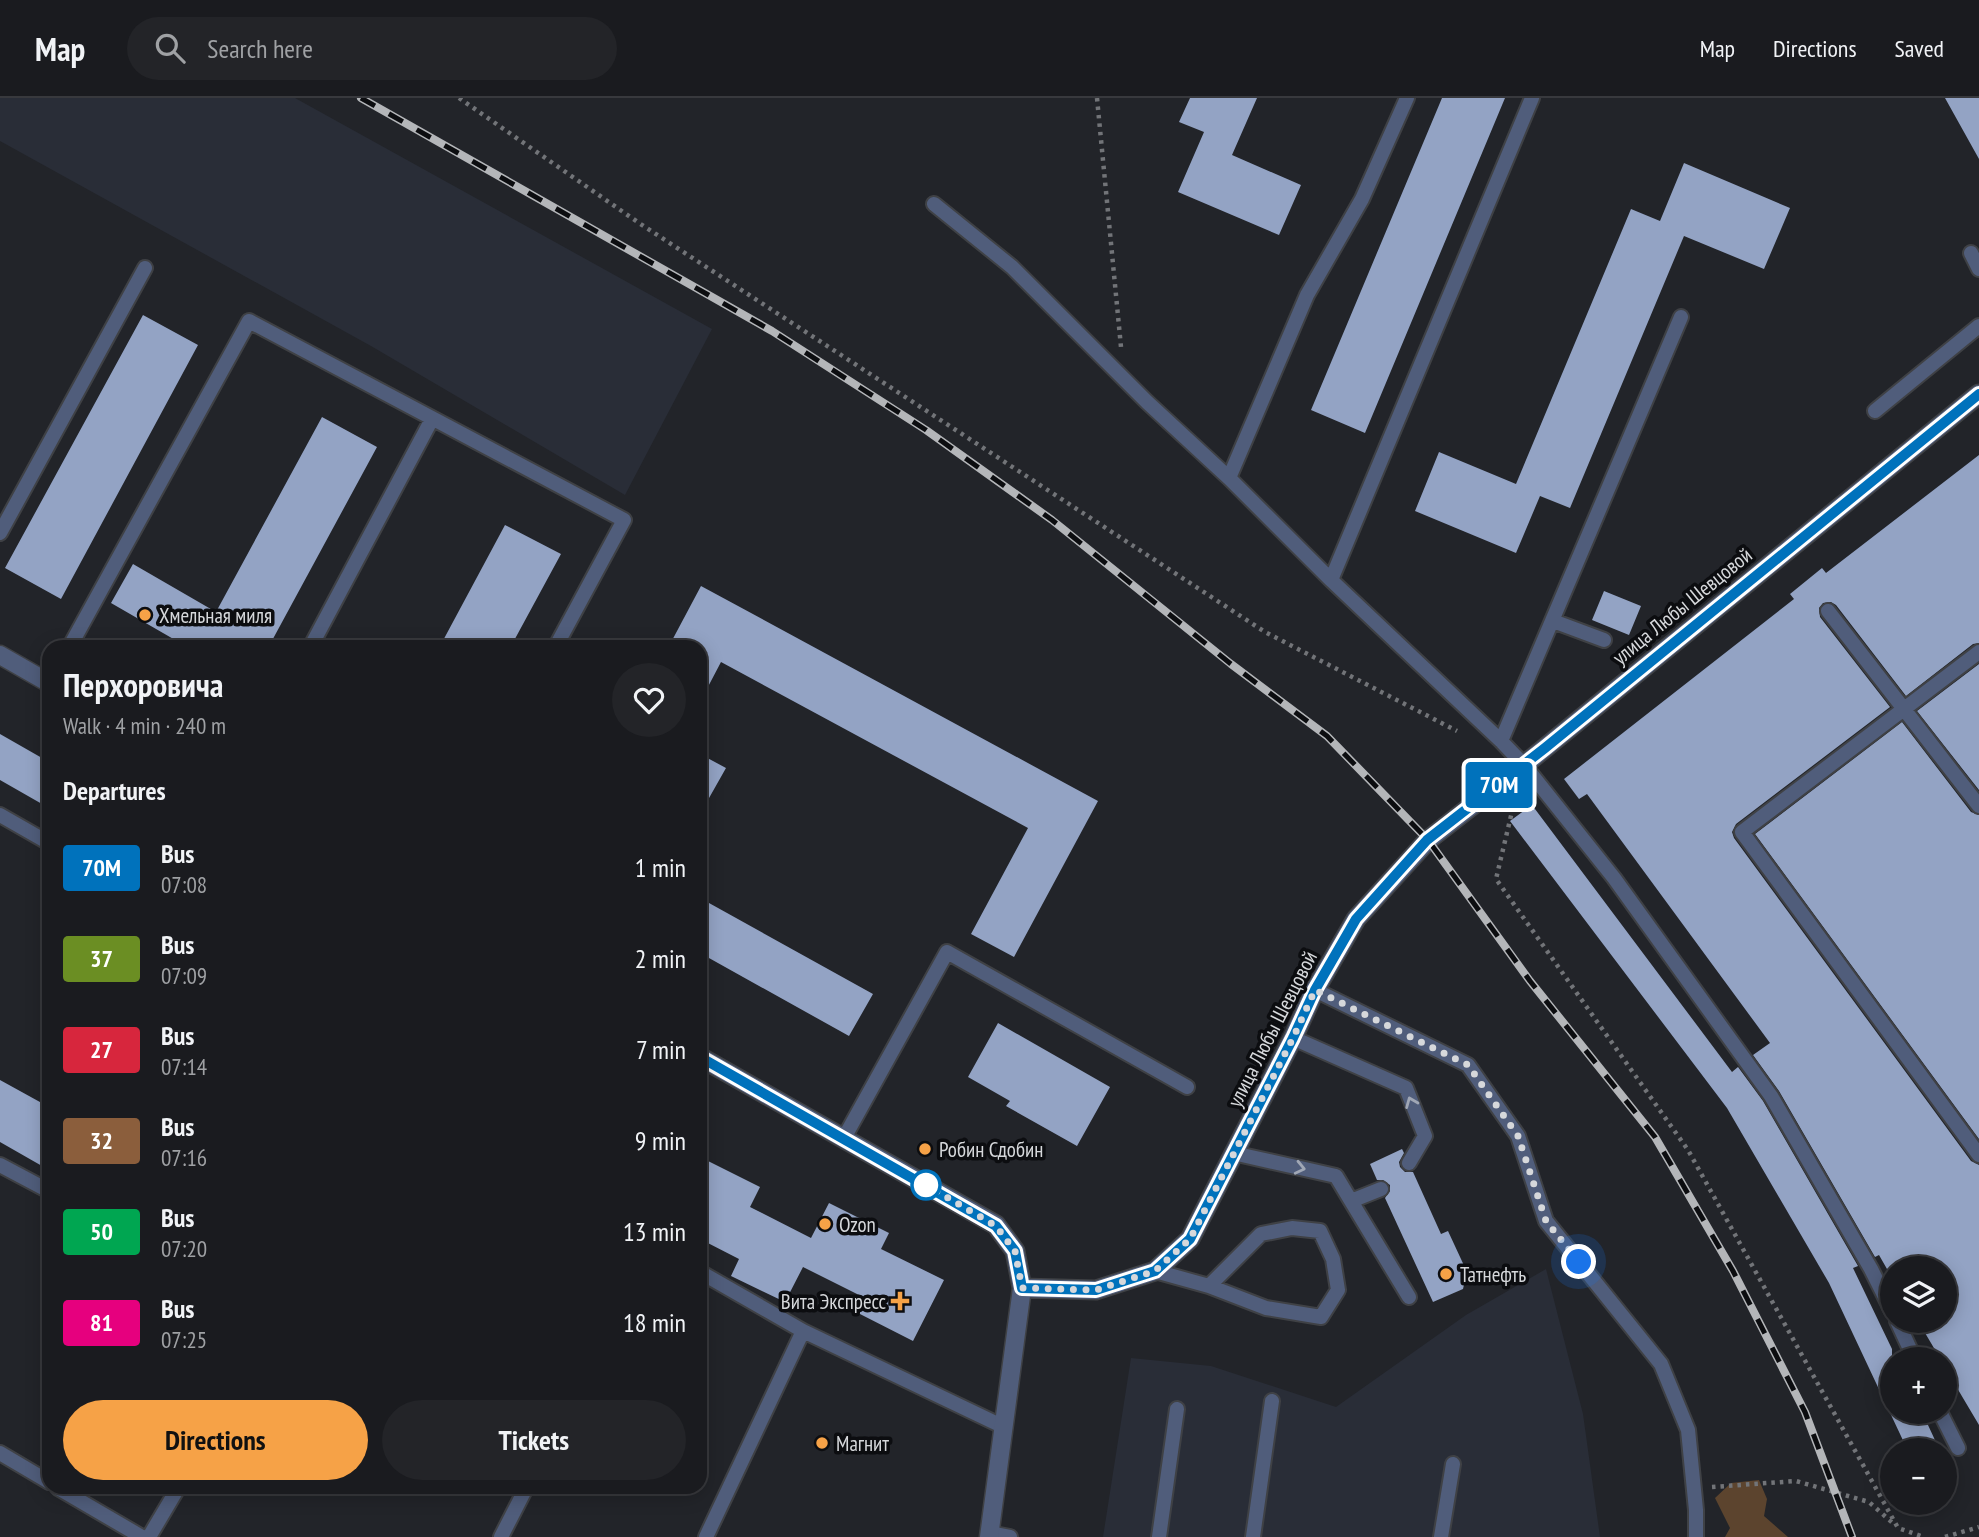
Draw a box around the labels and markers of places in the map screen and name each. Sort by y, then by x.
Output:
place label: Хмельная миля [159,602,272,629]
marker: Хмельная миля [137,607,153,623]
place label: Робин Сдобин [939,1136,1043,1163]
marker: Робин Сдобин [917,1141,933,1157]
unlabelled marker [911,1170,941,1200]
place label: Ozon [839,1211,876,1238]
marker: Ozon [817,1216,833,1232]
place label: Татнефть [1460,1261,1526,1288]
marker: Татнефть [1438,1266,1454,1282]
place label: Вита Экспресс [781,1288,887,1315]
marker: Вита Экспресс [892,1293,908,1309]
place label: Магнит [836,1430,889,1457]
marker: Магнит [814,1435,830,1451]

